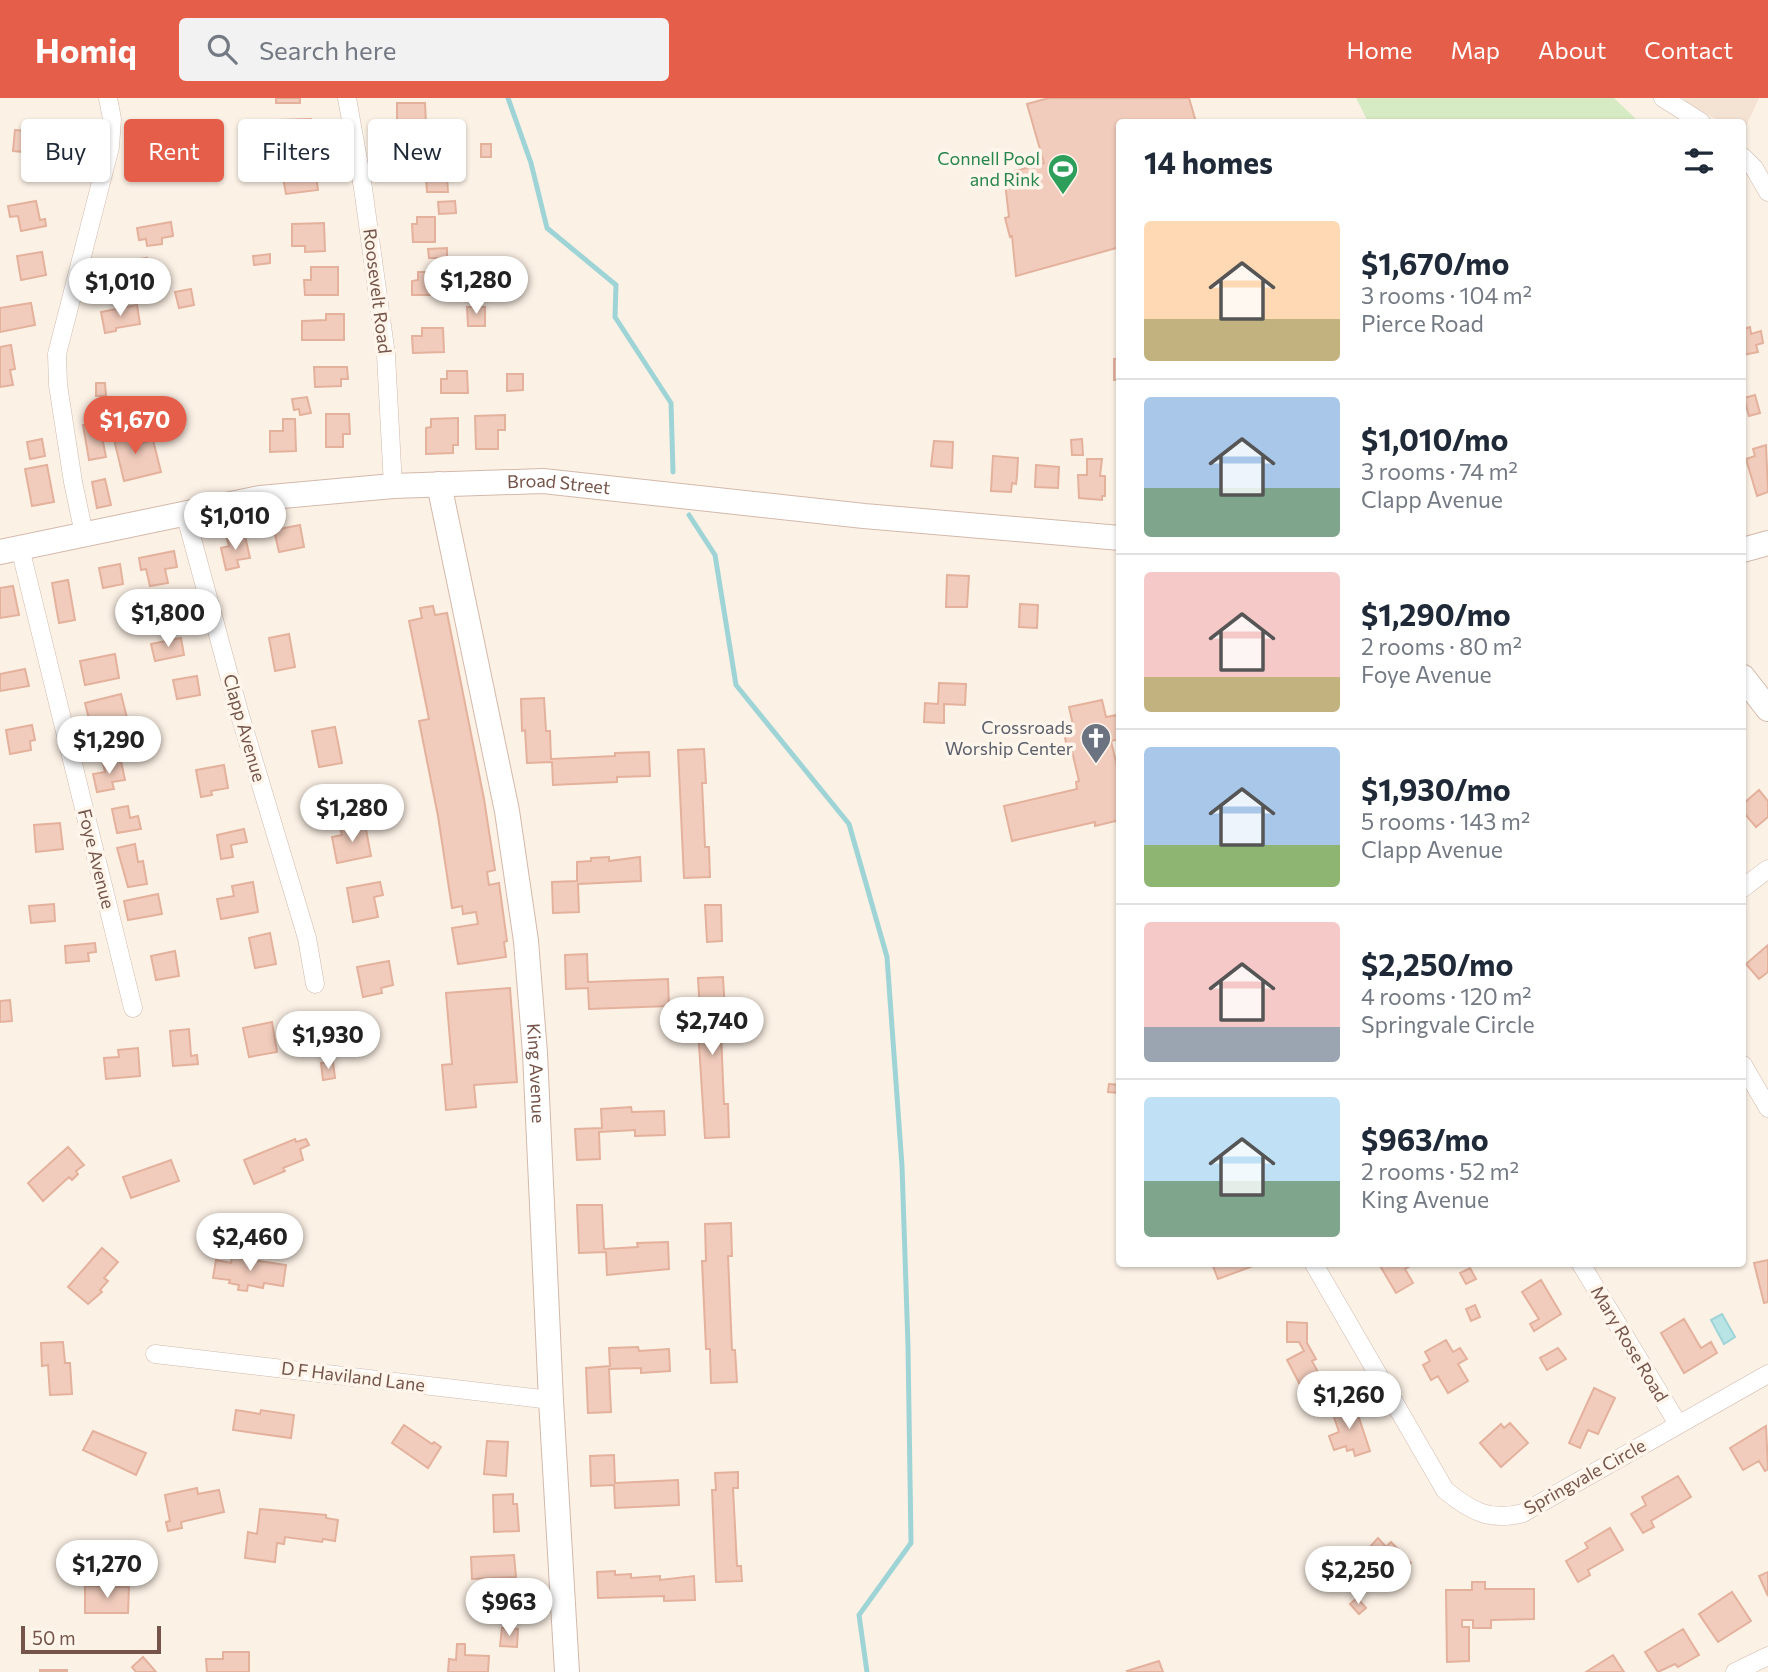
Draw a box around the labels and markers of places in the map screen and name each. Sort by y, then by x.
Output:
place label: Connell Pool and Rink [937,147,1040,190]
sports icon: Connell Pool and Rink [1046,152,1080,196]
pin: $1,280 [419,256,533,316]
pin: $1,010 [63,258,177,318]
pin: $1,670 [78,396,192,456]
pin: $1,010 [178,492,292,552]
pin: $1,800 [111,589,225,649]
pin: $1,290 [52,716,166,776]
place label: Crossroads Worship Center [945,716,1073,759]
church icon: Crossroads Worship Center [1079,721,1113,765]
pin: $1,280 [295,784,409,844]
pin: $2,740 [655,998,769,1057]
pin: $1,930 [271,1012,385,1071]
pin: $2,460 [193,1214,307,1273]
pin: $1,260 [1292,1372,1406,1431]
pin: $1,270 [50,1540,164,1600]
pin: $2,250 [1301,1546,1415,1606]
pin: $963 [468,1578,550,1638]

